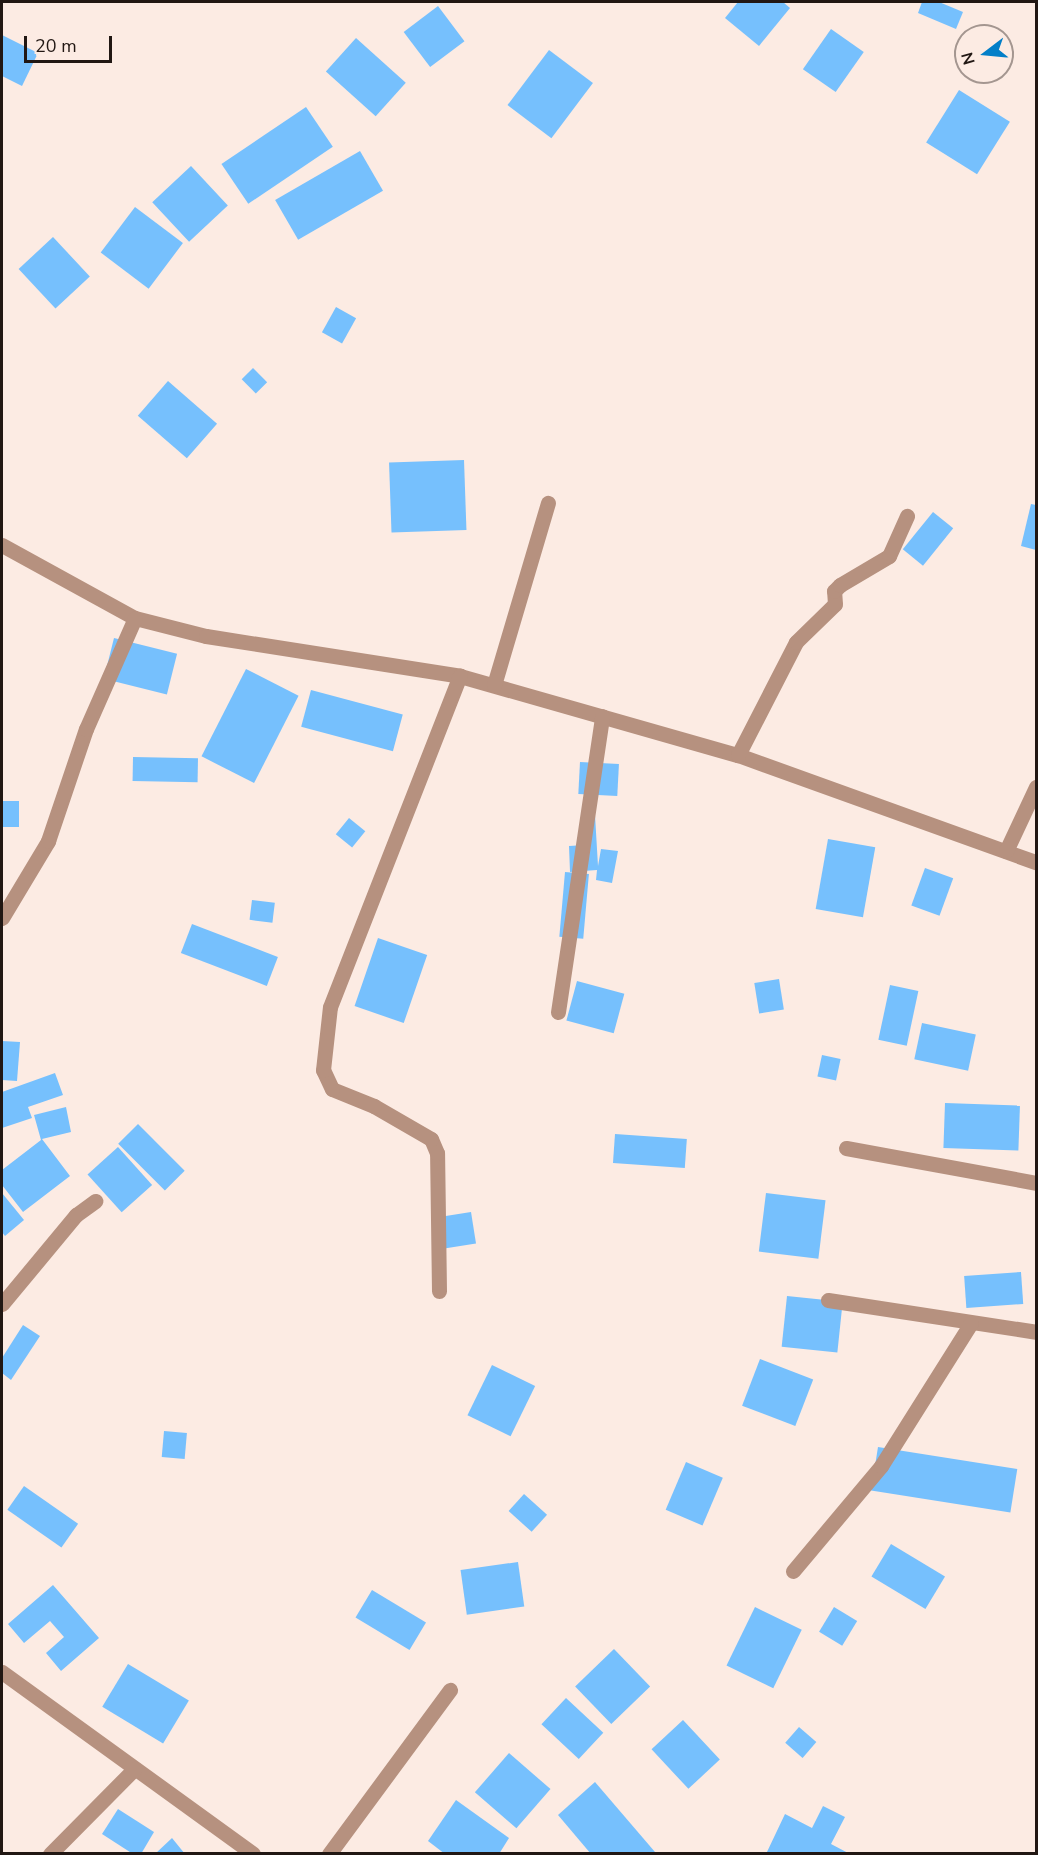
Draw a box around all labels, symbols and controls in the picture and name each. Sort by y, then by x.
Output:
scale bar [27,24,116,62]
north arrow [954,24,1014,84]
text: 20 m [35,34,77,58]
text: N [956,50,981,67]

